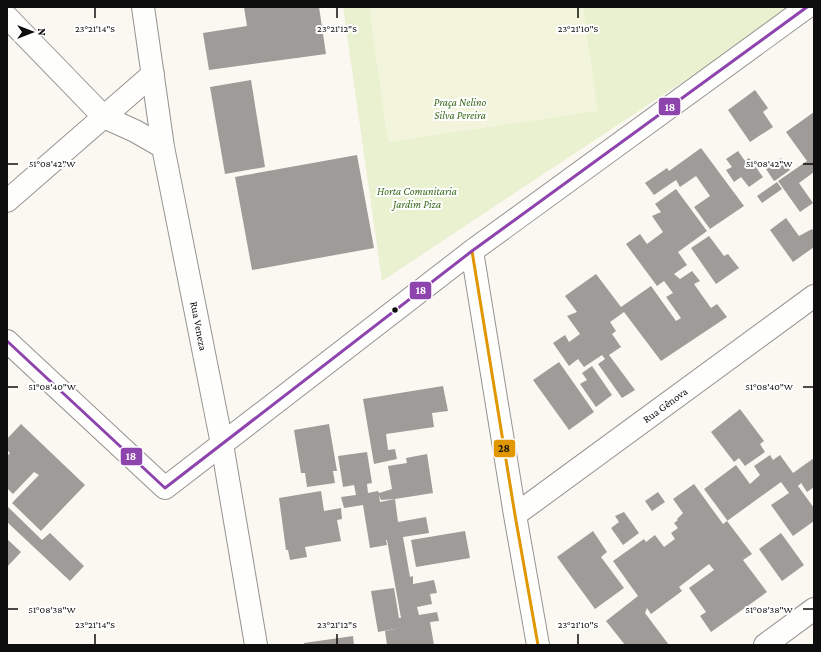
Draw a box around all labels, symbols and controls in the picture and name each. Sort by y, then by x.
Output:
north arrow [12,12,52,52]
text: 23°21'14"S [75,23,115,34]
text: 23°21'12"S [317,23,357,34]
text: 23°21'10"S [558,23,599,34]
text: N [36,28,48,36]
park label: Praça Nelino Silva Pereira [434,96,487,121]
line badge: 18 [658,97,681,116]
text: 18 [665,101,675,113]
text: 51°08'42"W [29,158,76,169]
text: 51°08'42"W [746,158,793,169]
park label: Horta Comunitaria Jardim Piza [377,185,457,211]
line badge: 18 [409,281,432,300]
text: 18 [416,284,426,296]
street label: Rua Veneza [188,300,210,352]
unlabelled marker [390,305,400,315]
text: 51°08'40"W [28,381,77,392]
text: 51°08'40"W [745,381,794,392]
street label: Rua Gênova [640,385,690,425]
line badge: 28 [493,439,516,458]
text: 28 [498,442,510,454]
line badge: 18 [120,447,143,466]
text: 18 [126,450,136,462]
text: 51°08'38"W [28,604,77,615]
text: 51°08'38"W [745,604,794,615]
text: 23°21'14"S [75,619,115,630]
text: 23°21'12"S [317,619,357,630]
text: 23°21'10"S [558,619,599,630]

